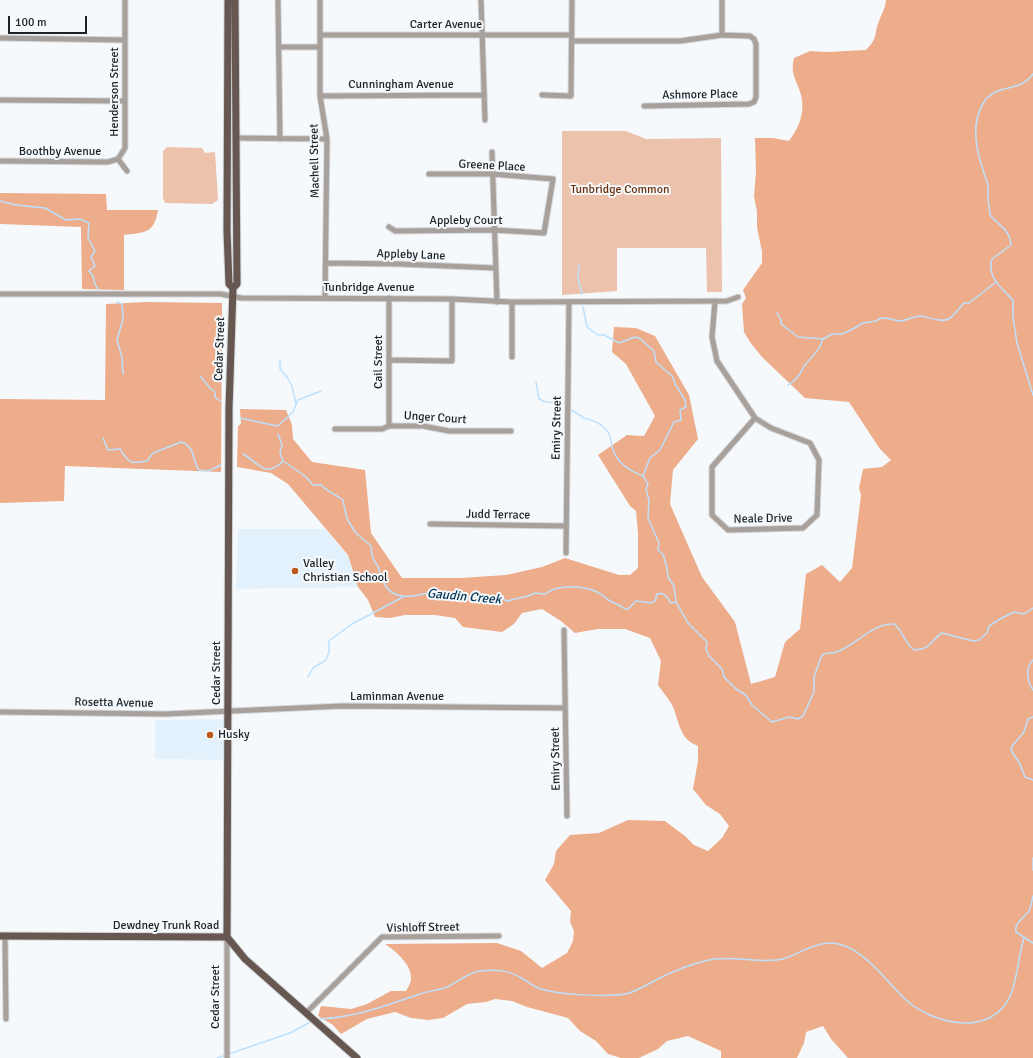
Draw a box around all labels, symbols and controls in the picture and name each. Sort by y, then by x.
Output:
scale bar [10,8,89,34]
text: 100 m [15,15,47,30]
street label: Carter Avenue [410,18,482,32]
street label: Henderson Street [108,47,122,137]
street label: Cunningham Avenue [348,78,454,92]
street label: Ashmore Place [662,87,738,103]
street label: Machell Street [307,124,323,198]
street label: Boothby Avenue [19,145,101,159]
street label: Greene Place [458,157,526,175]
park label: Tunbridge Common [571,183,669,197]
street label: Appleby Court [430,214,502,228]
street label: Appleby Lane [376,247,446,263]
street label: Tunbridge Avenue [323,281,415,295]
street label: Cedar Street [212,317,228,381]
street label: Cail Street [372,335,386,389]
street label: Emiry Street [549,396,565,460]
street label: Unger Court [403,409,467,427]
street label: Judd Terrace [466,507,530,523]
street label: Neale Drive [733,511,793,527]
place label: Valley Christian School [303,557,388,585]
marker: Valley Christian School [290,566,300,576]
water label: Gaudin Creek [426,586,502,608]
street label: Cedar Street [210,641,224,705]
street label: Laminman Avenue [350,690,444,704]
street label: Rosetta Avenue [74,695,154,711]
street label: Emiry Street [548,727,564,791]
place label: Husky [218,728,250,742]
marker: Husky [205,730,215,740]
street label: Dewdney Trunk Road [113,919,219,933]
street label: Vishloff Street [386,920,460,936]
street label: Cedar Street [209,965,223,1029]

